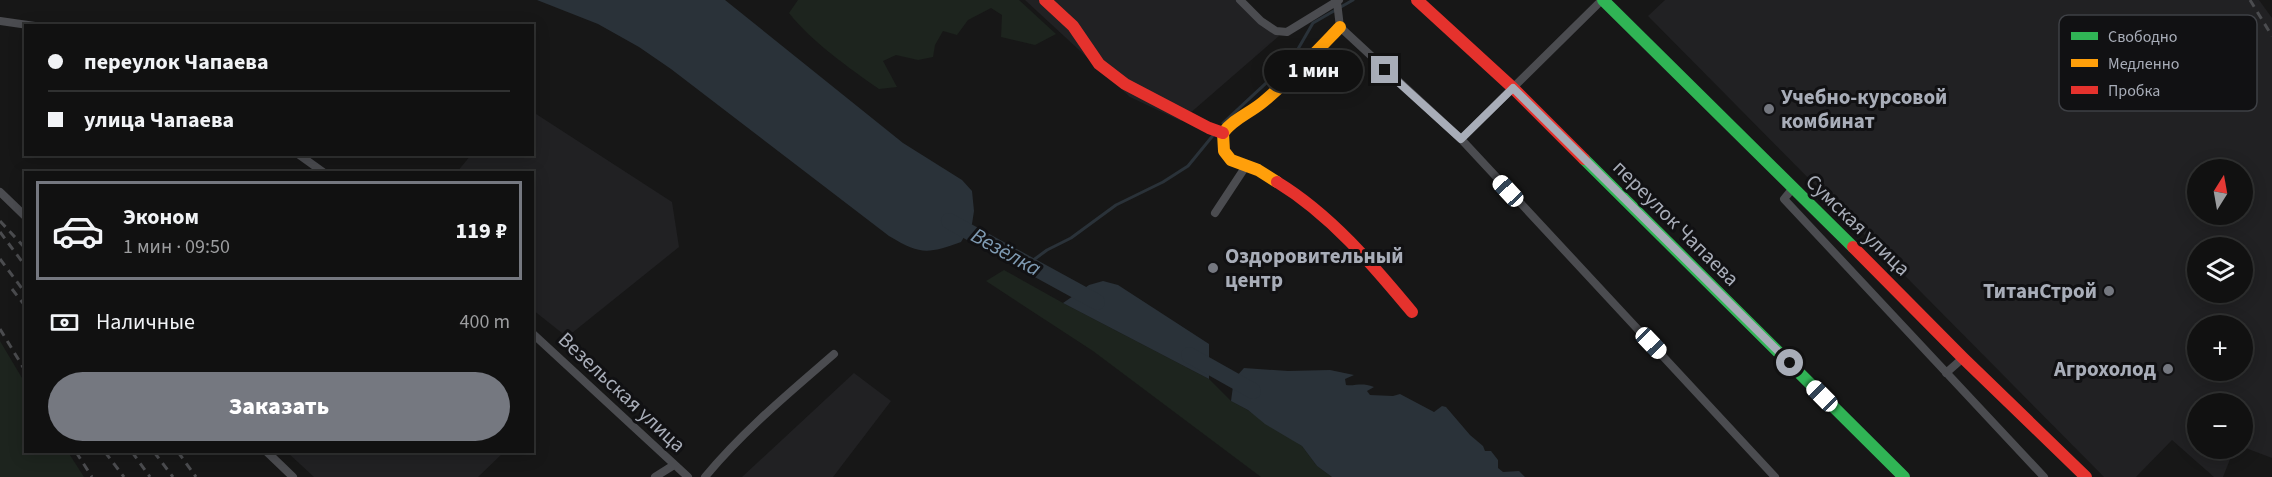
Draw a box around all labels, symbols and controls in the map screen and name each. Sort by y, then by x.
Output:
legend [2059,15,2257,111]
text: Свободно [2108,26,2178,48]
text: переулок Чапаева [84,46,269,78]
callout: 1 мин [1265,49,1364,91]
text: Медленно [2108,53,2179,75]
route end [1371,56,1398,83]
text: 1 мин [1288,57,1339,85]
text: Пробка [2108,80,2160,102]
place label: Учебно-курсовой комбинат [1781,82,1947,136]
marker: Учебно-курсовой комбинат [1762,102,1776,116]
text: улица Чапаева [84,104,234,136]
street label: переулок Чапаева [1606,153,1746,293]
north arrow [2187,159,2253,225]
map controls [2187,159,2253,459]
street label: Сумская улица [1799,167,1917,283]
car [1489,172,1527,210]
text: Эконом [123,201,199,233]
icon: car [51,204,105,258]
text: 119 ₽ [456,215,507,247]
water label: Везёлка [965,220,1047,284]
text: 1 мин · 09:50 [123,233,230,261]
button: layers [2187,237,2253,303]
place label: Оздоровительный центр [1225,241,1404,295]
marker: Оздоровительный центр [1206,261,1220,275]
place label: ТитанСтрой [1983,276,2097,306]
marker: ТитанСтрой [2102,284,2116,298]
icon: cash [48,306,81,339]
text: Наличные [96,306,195,338]
text: 400 m [460,308,510,336]
button: + [2187,315,2253,381]
car [1632,324,1670,362]
street label: Везельская улица [552,325,692,459]
route start [1776,349,1803,376]
place label: Агрохолод [2053,354,2157,384]
marker: Агрохолод [2161,362,2175,376]
button: Заказать [48,372,510,441]
car [1803,377,1841,415]
button: − [2187,393,2253,459]

